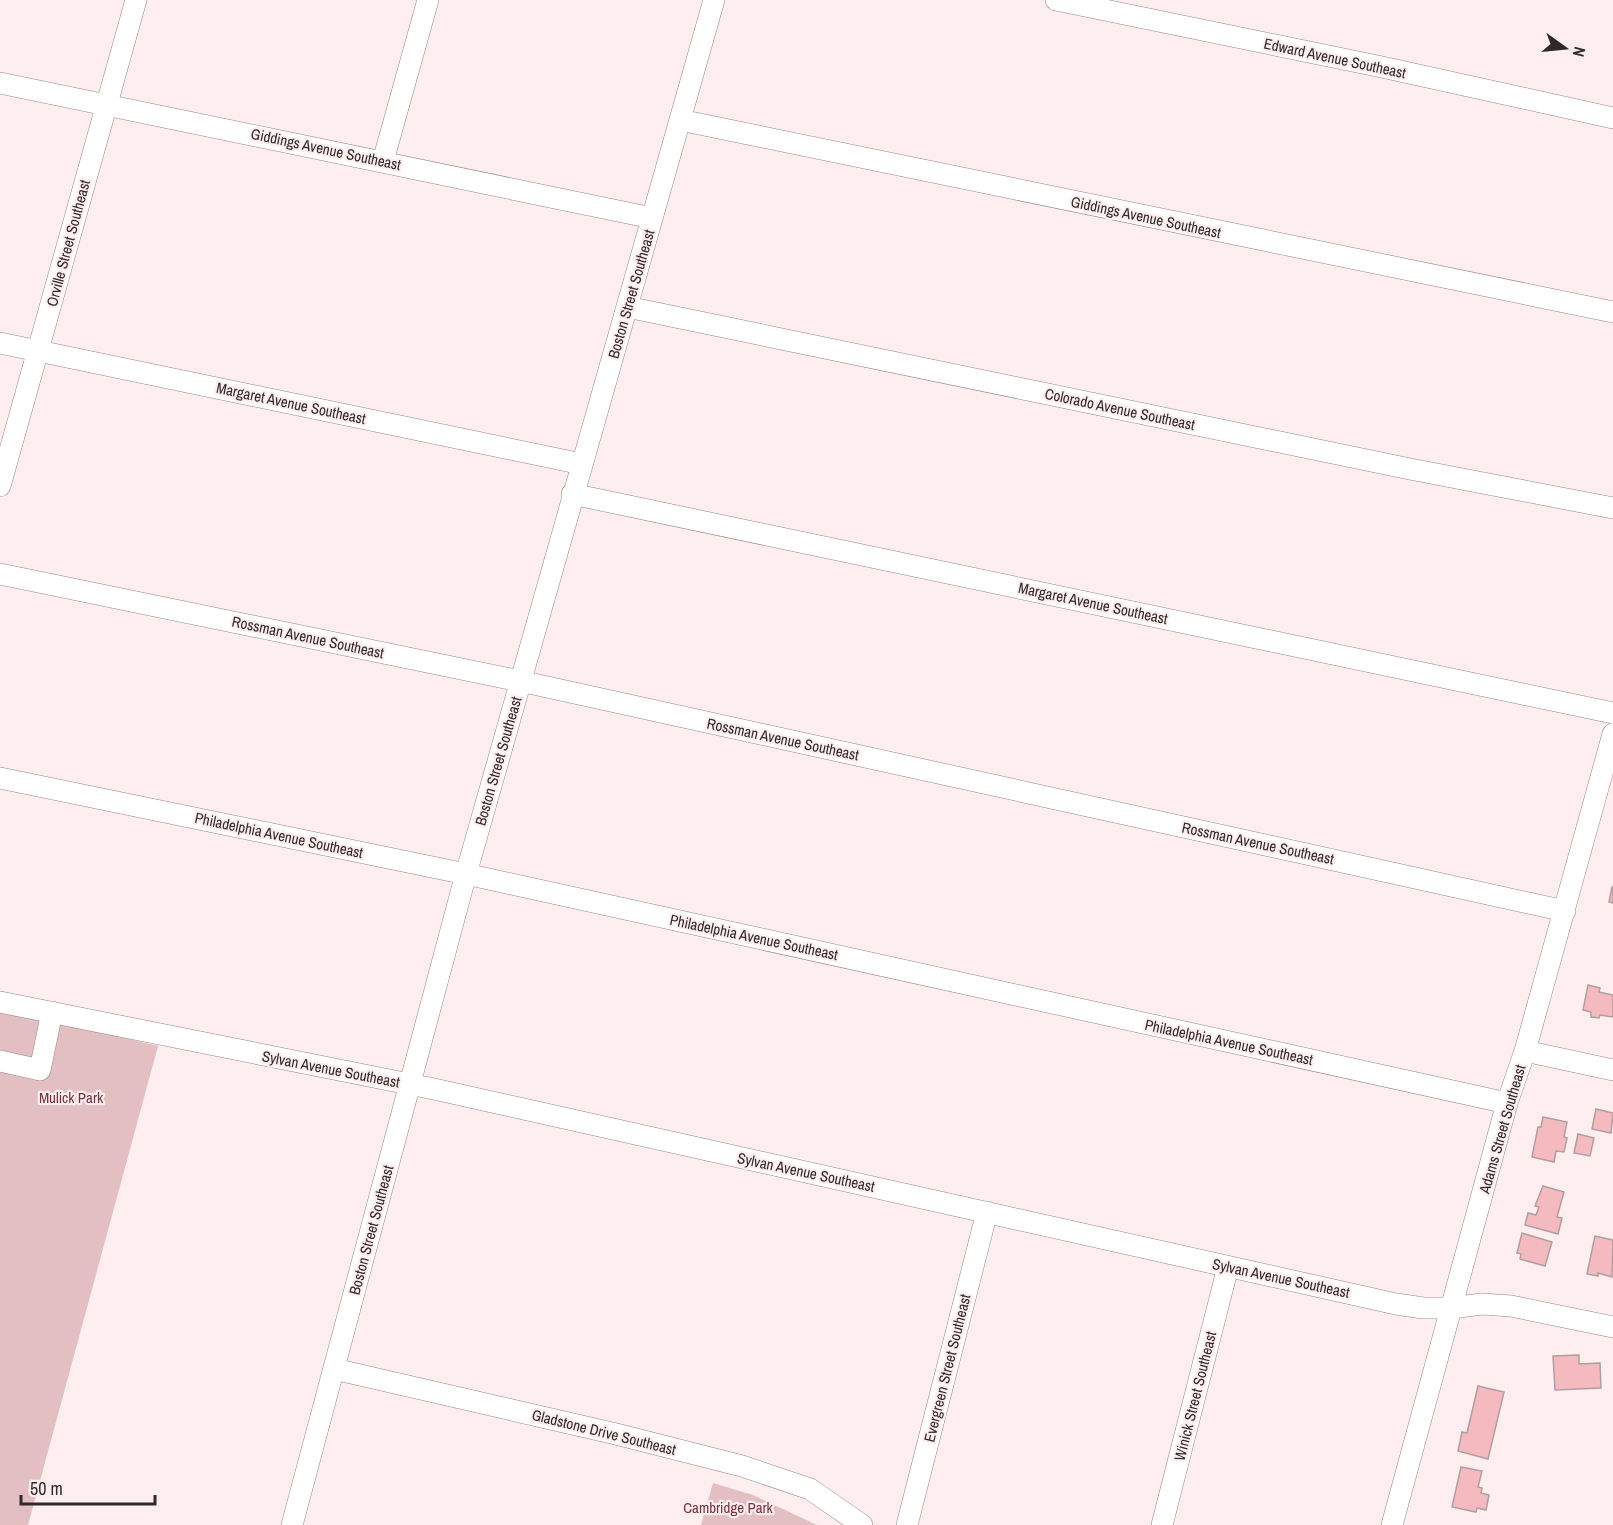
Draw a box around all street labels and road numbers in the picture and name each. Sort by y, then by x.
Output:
street label: Edward Avenue Southeast [1262,33,1409,83]
street label: Giddings Avenue Southeast [249,123,404,175]
street label: Orville Street Southeast [41,177,95,309]
street label: Giddings Avenue Southeast [1069,191,1224,243]
street label: Boston Street Southeast [603,226,660,361]
street label: Margaret Avenue Southeast [214,377,368,429]
street label: Colorado Avenue Southeast [1043,383,1198,435]
street label: Margaret Avenue Southeast [1016,577,1170,629]
street label: Rossman Avenue Southeast [230,611,387,664]
street label: Boston Street Southeast [470,693,527,828]
street label: Rossman Avenue Southeast [705,713,862,766]
street label: Philadelphia Avenue Southeast [193,807,366,863]
street label: Rossman Avenue Southeast [1180,817,1337,870]
street label: Philadelphia Avenue Southeast [668,909,841,965]
street label: Philadelphia Avenue Southeast [1143,1014,1316,1070]
street label: Sylvan Avenue Southeast [260,1045,402,1093]
street label: Adams Street Southeast [1473,1061,1531,1197]
street label: Sylvan Avenue Southeast [735,1147,877,1197]
street label: Boston Street Southeast [344,1162,399,1297]
street label: Sylvan Avenue Southeast [1210,1253,1352,1303]
street label: Evergreen Street Southeast [918,1291,976,1444]
street label: Winick Street Southeast [1169,1329,1221,1463]
street label: Gladstone Drive Southeast [530,1404,679,1460]

